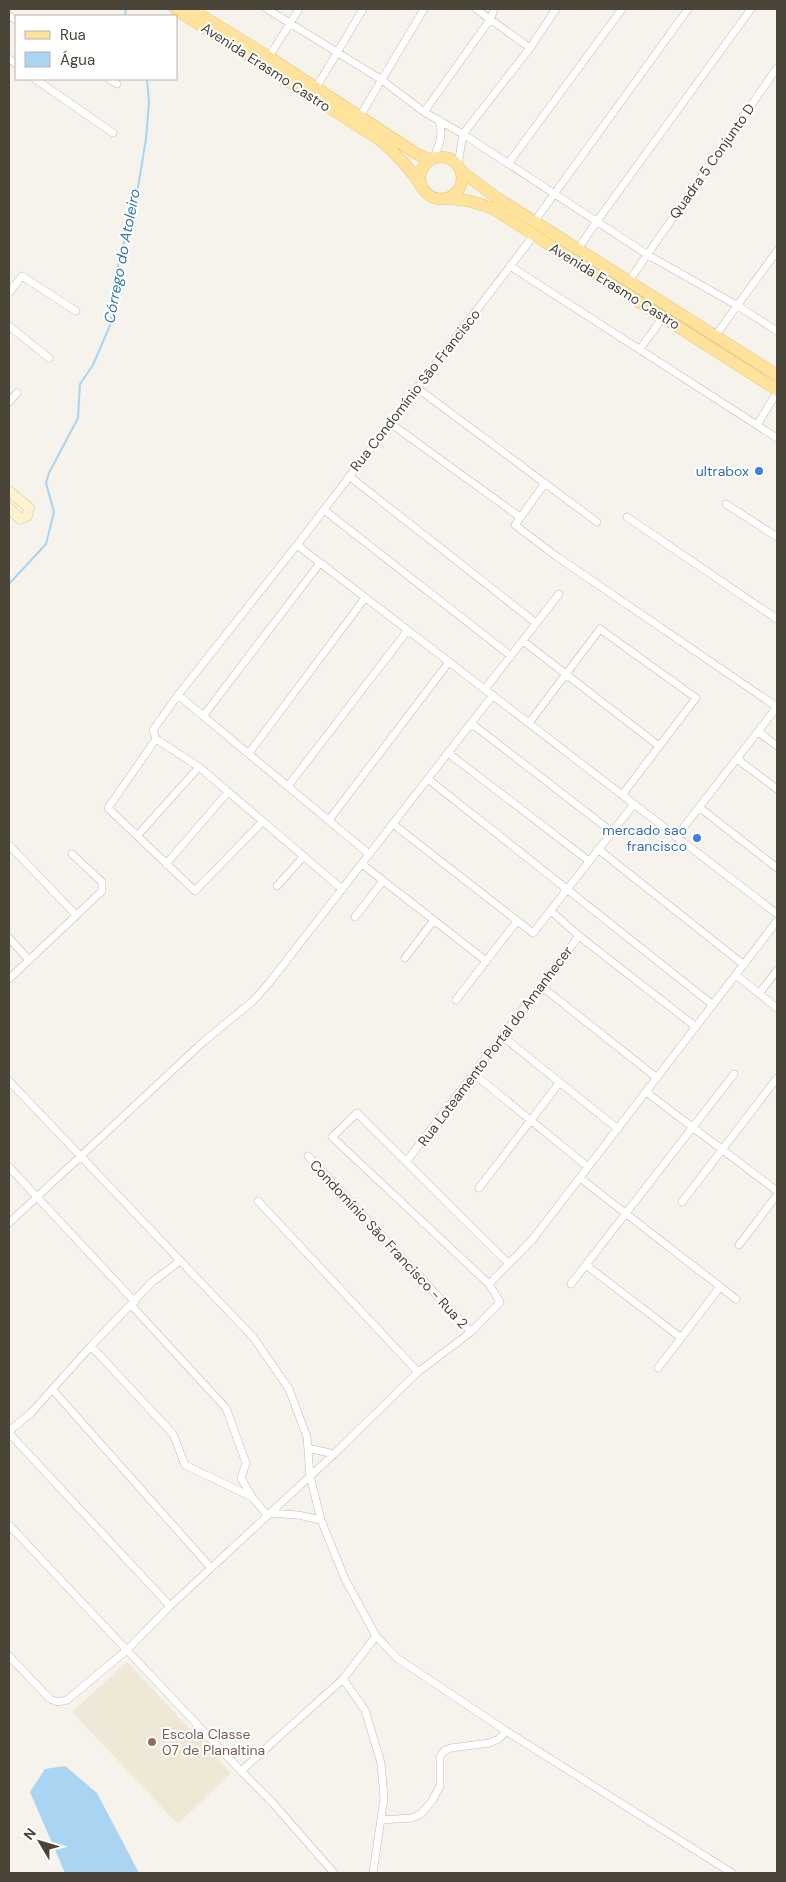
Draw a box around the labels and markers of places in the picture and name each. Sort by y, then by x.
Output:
place label: ultrabox [696,462,749,480]
marker: ultrabox [753,465,765,477]
place label: mercado sao francisco [602,821,687,855]
marker: mercado sao francisco [691,832,703,844]
place label: Escola Classe 07 de Planaltina [162,1725,265,1759]
marker: Escola Classe 07 de Planaltina [146,1736,158,1748]

